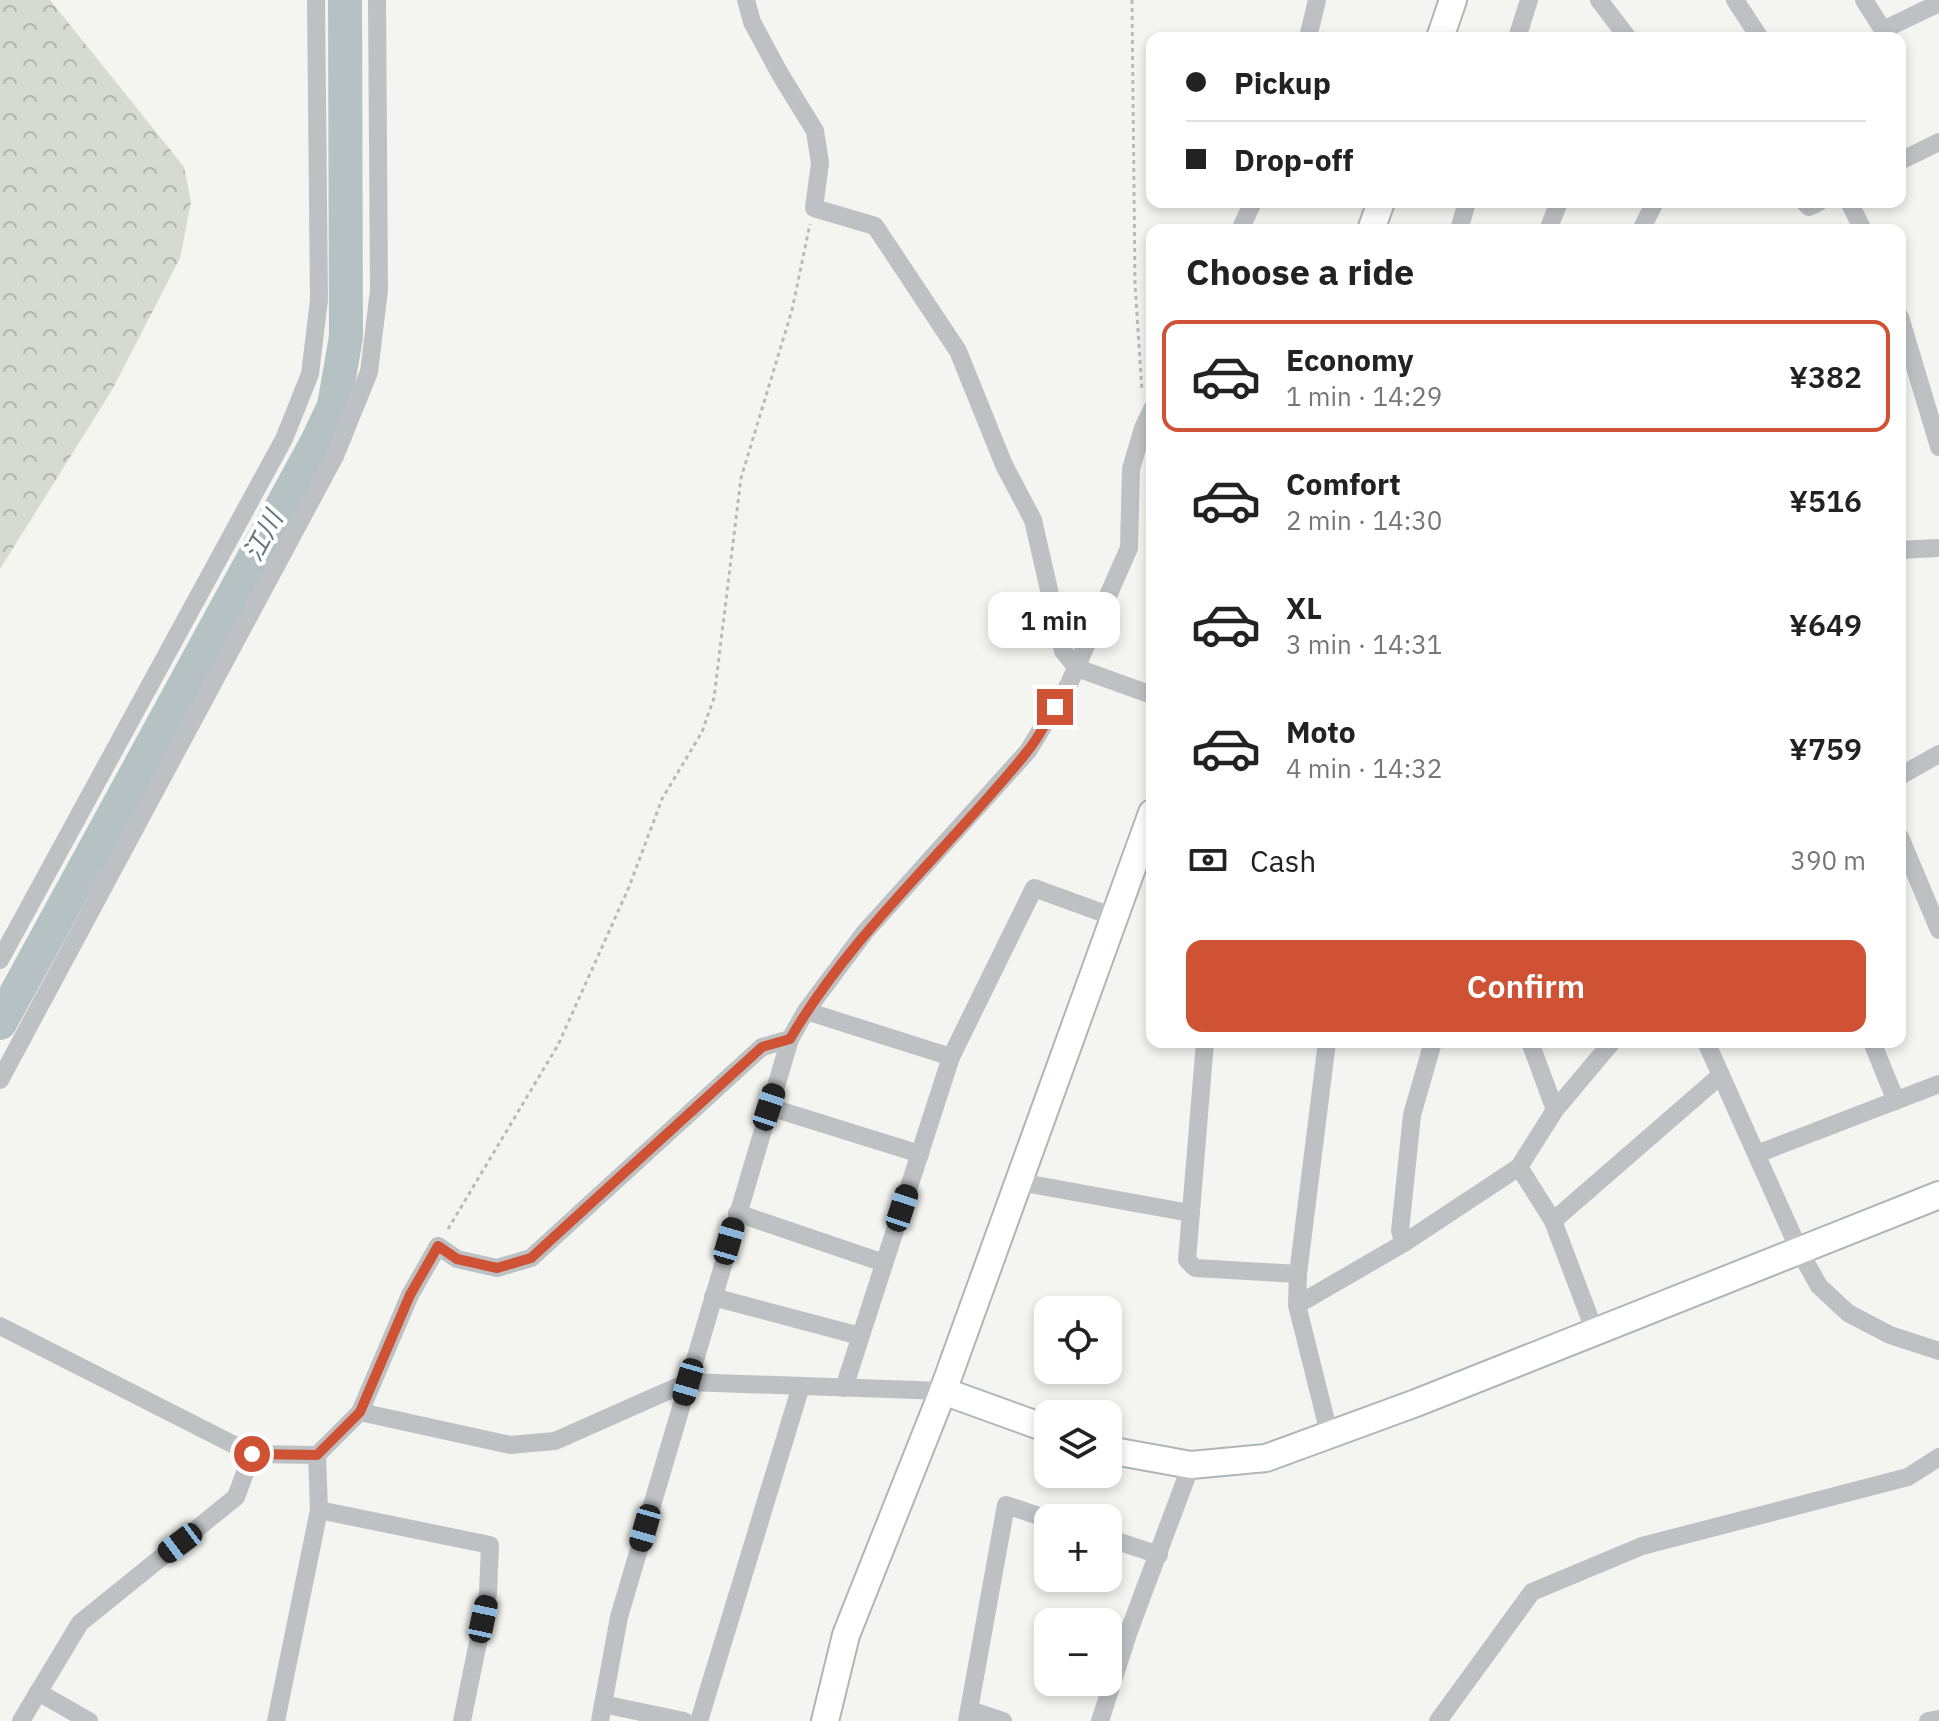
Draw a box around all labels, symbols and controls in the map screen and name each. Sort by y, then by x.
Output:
text: Pickup [1234,63,1331,102]
text: Drop-off [1234,140,1353,179]
text: Choose a ride [1186,248,1414,295]
icon: car [1190,340,1262,412]
text: Economy [1286,340,1414,379]
text: ¥382 [1789,357,1862,396]
text: 1 min · 14:29 [1286,379,1442,413]
icon: car [1190,464,1262,536]
text: Comfort [1286,464,1401,503]
text: ¥516 [1789,481,1862,520]
water label: 江川 [235,502,291,566]
text: 2 min · 14:30 [1286,503,1442,537]
icon: car [1190,588,1262,660]
text: XL [1286,588,1322,627]
callout: 1 min [989,591,1121,647]
text: 1 min [1020,603,1088,637]
text: ¥649 [1789,605,1862,644]
text: 3 min · 14:31 [1286,627,1442,661]
route end [1037,689,1073,725]
icon: car [1190,712,1262,784]
text: Moto [1286,712,1356,751]
text: ¥759 [1789,729,1862,768]
text: 4 min · 14:32 [1286,751,1442,785]
icon: cash [1186,838,1230,882]
text: Cash [1250,841,1316,880]
text: 390 m [1790,843,1866,877]
button: Confirm [1186,940,1866,1032]
car [750,1080,788,1134]
car [883,1181,921,1235]
car [711,1215,747,1267]
map controls [1034,1296,1122,1696]
button: locate [1034,1296,1122,1384]
car [670,1356,706,1408]
button: layers [1034,1400,1122,1488]
route start [234,1436,270,1472]
car [627,1502,663,1554]
button: + [1034,1504,1122,1592]
car [154,1519,206,1567]
car [466,1593,500,1645]
button: − [1034,1608,1122,1696]

